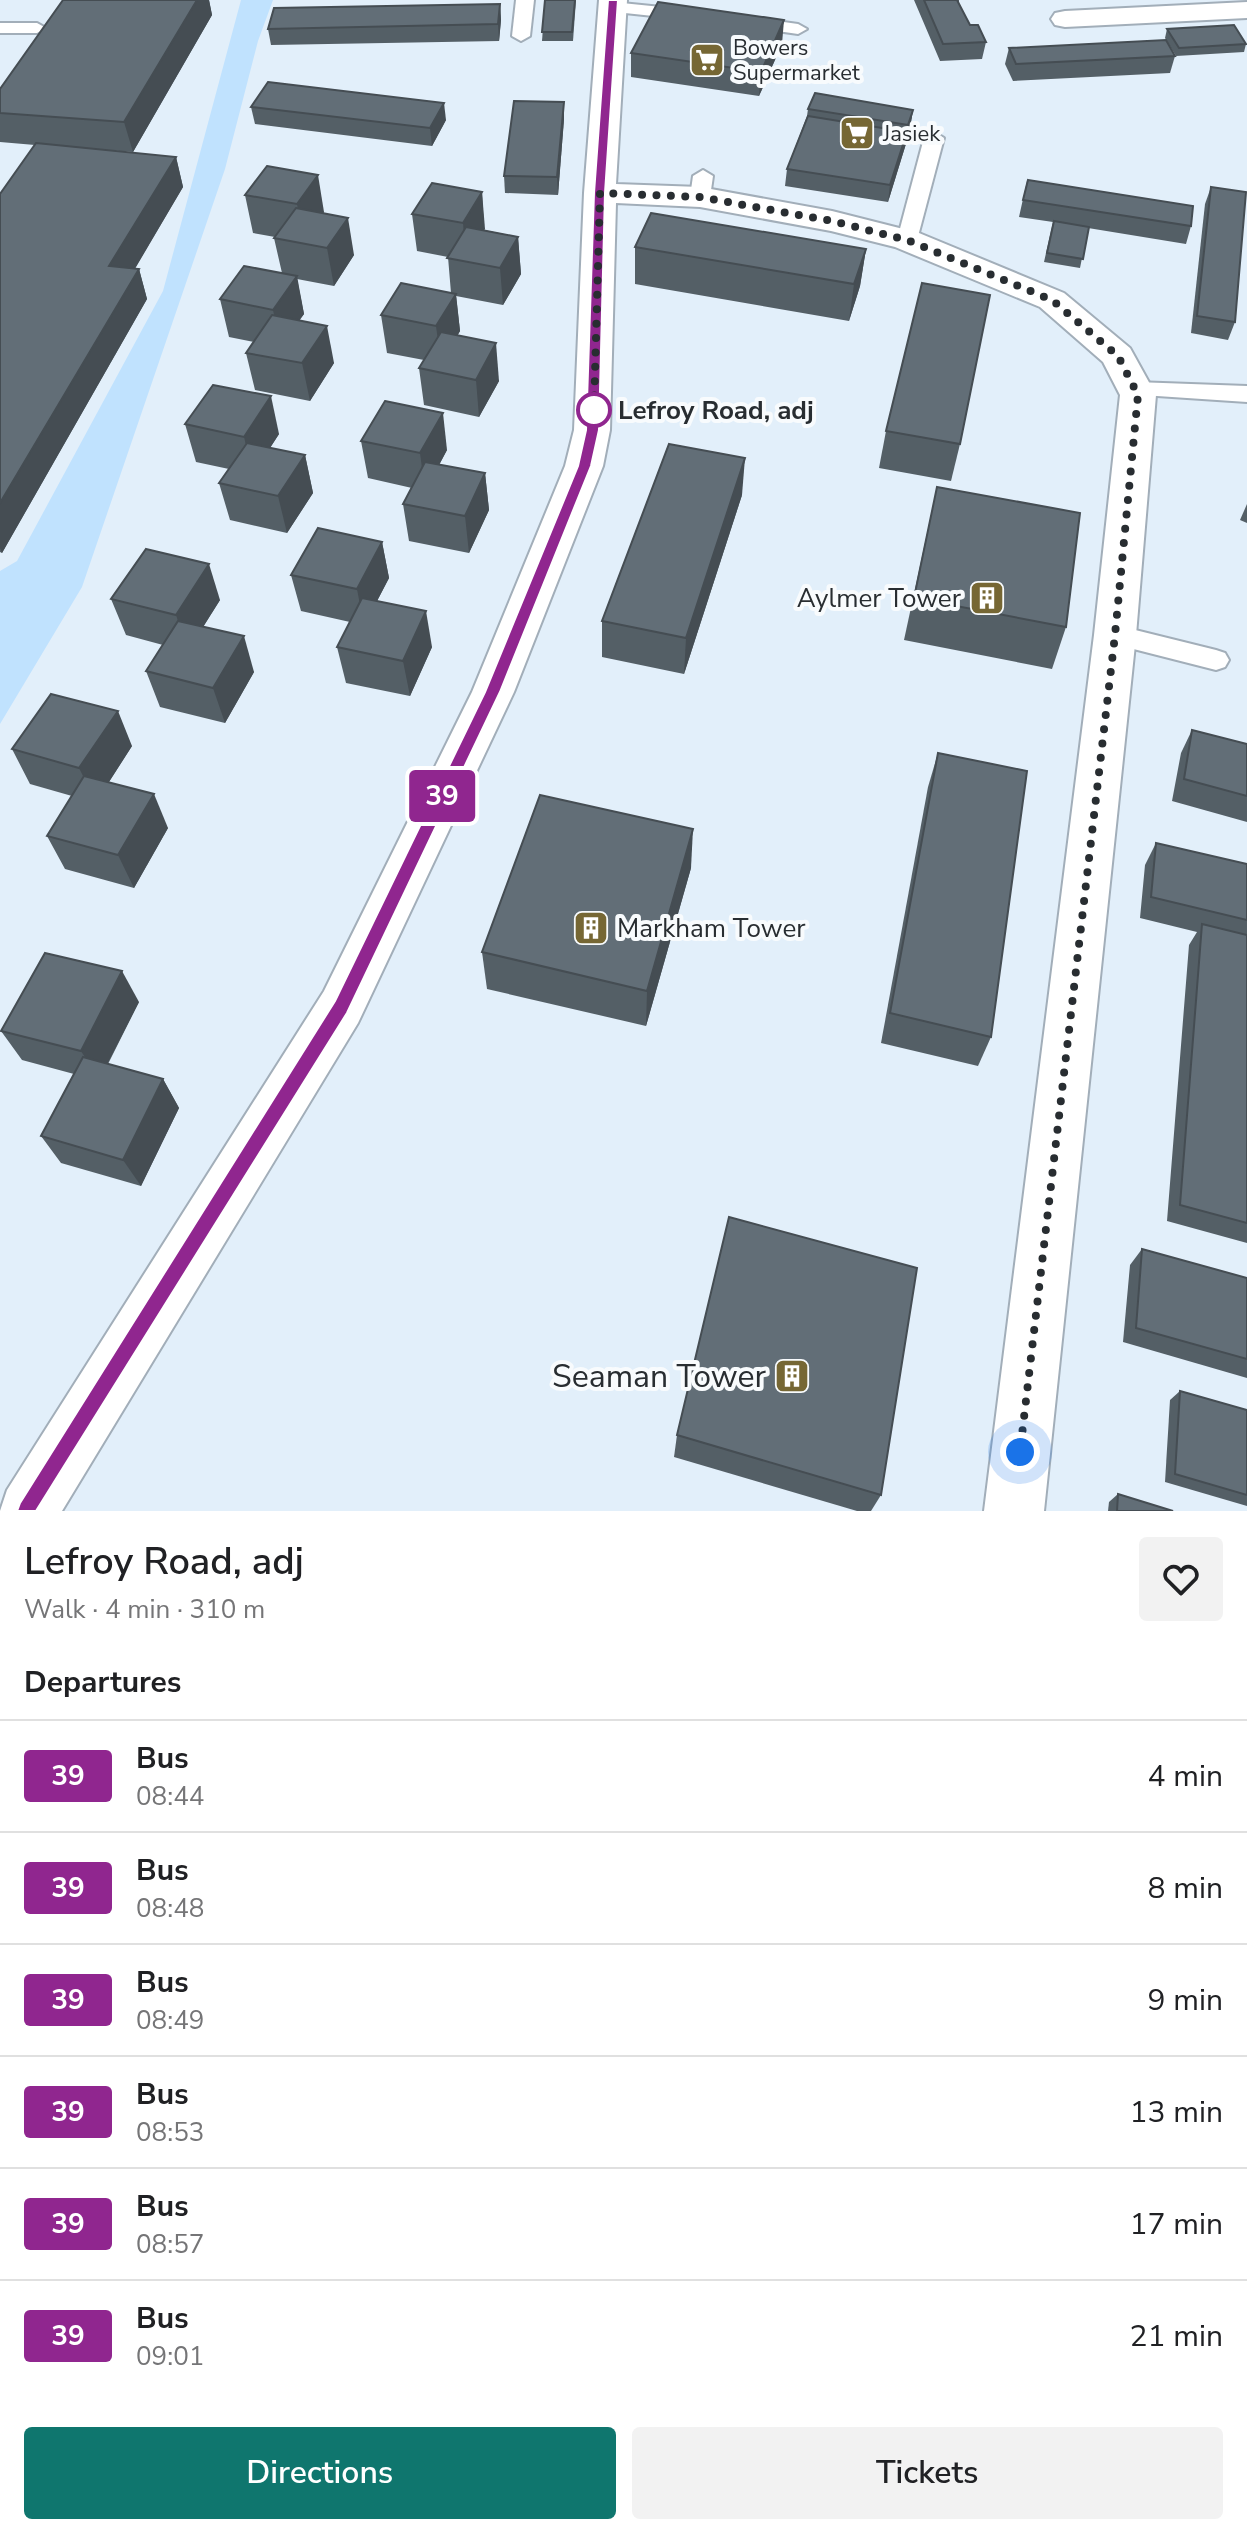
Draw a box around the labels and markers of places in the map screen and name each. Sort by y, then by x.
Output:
place label: Bowers Supermarket [733,33,860,88]
supermarket icon: Bowers Supermarket [688,41,726,79]
supermarket icon: Jasiek [838,114,876,152]
place label: Jasiek [882,119,941,149]
marker: Lefroy Road, adj [577,393,611,427]
place label: Lefroy Road, adj [618,393,814,428]
building icon: Aylmer Tower [968,579,1006,617]
place label: Aylmer Tower [797,581,962,616]
building icon: Markham Tower [572,909,610,947]
place label: Markham Tower [617,911,806,946]
place label: Seaman Tower [552,1355,767,1398]
building icon: Seaman Tower [773,1357,811,1395]

